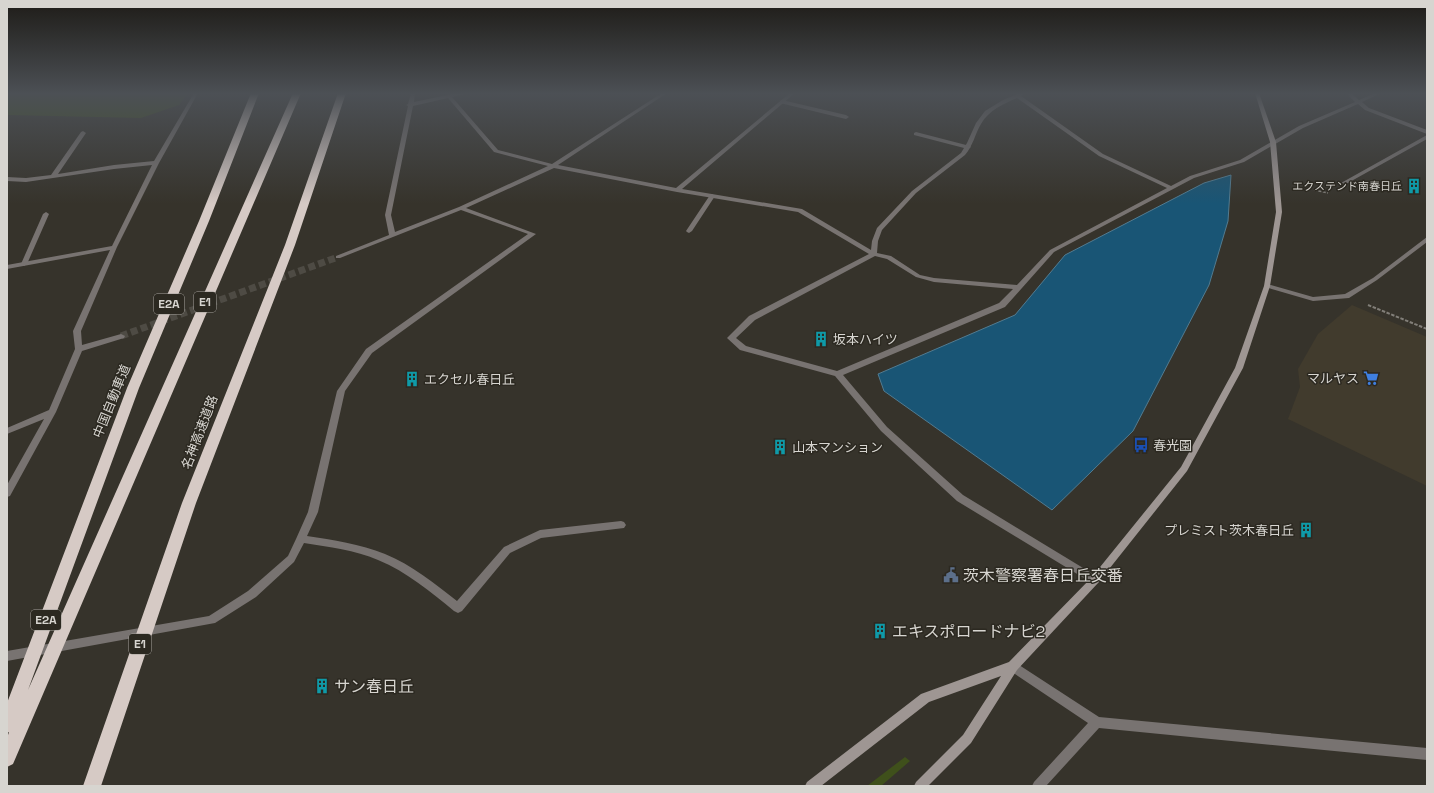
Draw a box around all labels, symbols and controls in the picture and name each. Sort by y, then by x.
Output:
building icon: エクステンド南春日丘 [1405,177,1423,195]
place label: エクステンド南春日丘 [1292,179,1402,193]
road number: E1 [194,292,216,312]
road number: E2A [154,294,184,314]
building icon: 坂本ハイツ [812,330,830,348]
place label: 坂本ハイツ [833,331,898,348]
street label: 中国自動車道 [89,362,134,441]
supermarket icon: マルヤス [1362,369,1380,387]
building icon: エクセル春日丘 [403,370,421,388]
place label: マルヤス [1307,370,1359,387]
place label: エクセル春日丘 [424,371,515,388]
street label: 名神高速道路 [178,393,221,472]
bus stop icon: 春光園 [1132,436,1150,454]
place label: 春光園 [1153,437,1192,454]
building icon: 山本マンション [771,438,789,456]
place label: 山本マンション [792,439,883,456]
building icon: プレミスト茨木春日丘 [1297,521,1315,539]
place label: プレミスト茨木春日丘 [1164,522,1294,539]
place label: 茨木警察署春日丘交番 [963,565,1123,586]
public building icon: 茨木警察署春日丘交番 [942,566,960,584]
road number: E2A [31,610,61,630]
place label: エキスポロードナビ2 [892,621,1045,642]
building icon: エキスポロードナビ2 [871,622,889,640]
road number: E1 [129,634,151,654]
place label: サン春日丘 [334,676,414,697]
building icon: サン春日丘 [313,677,331,695]

